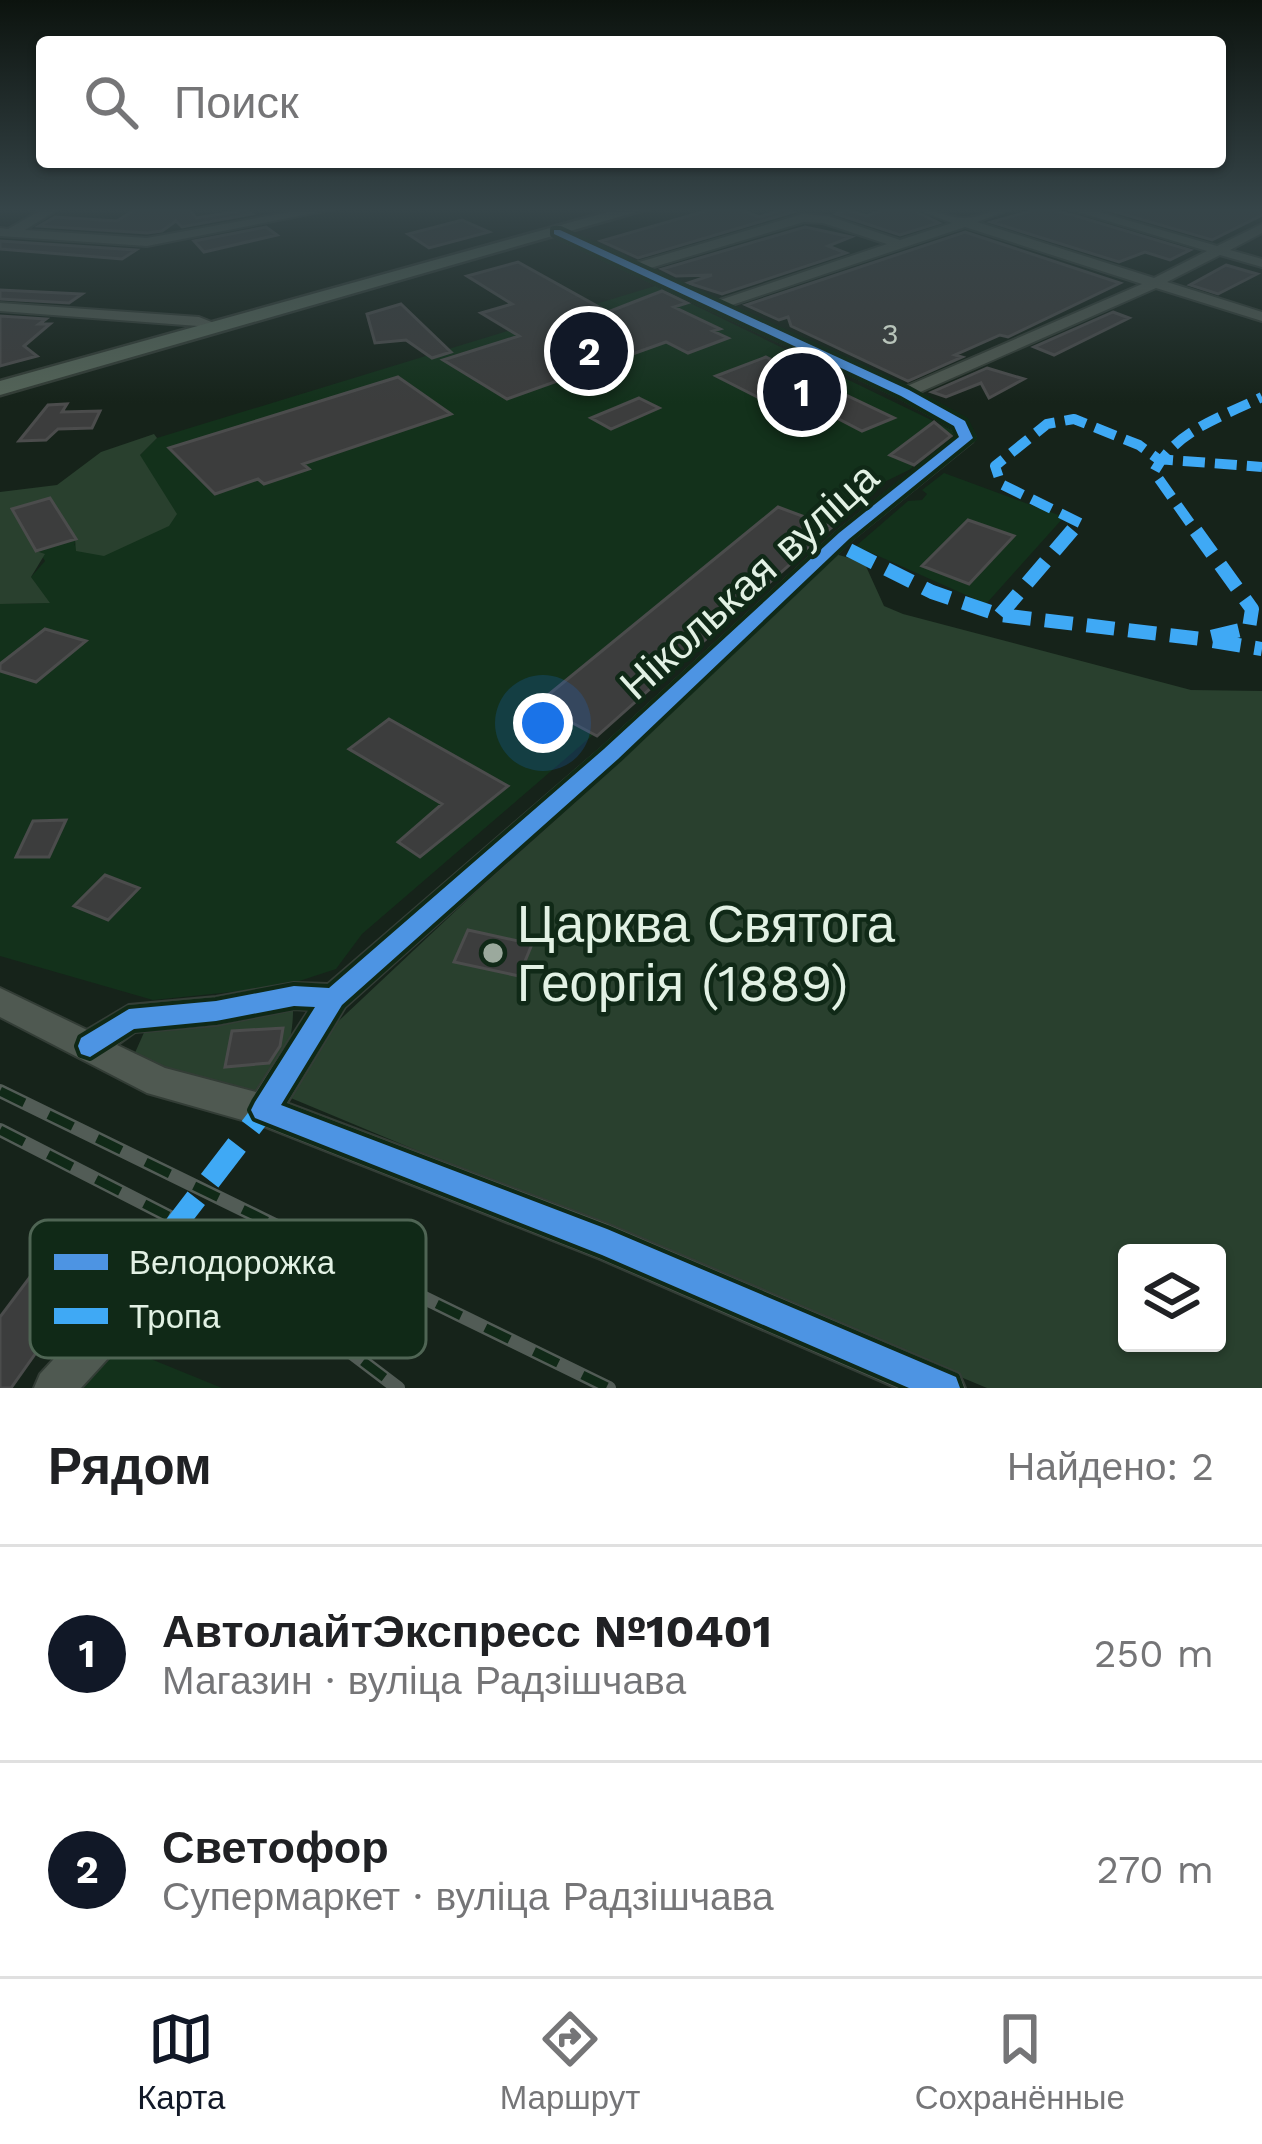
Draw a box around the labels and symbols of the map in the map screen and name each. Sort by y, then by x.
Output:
pin: 2 [550,306,628,396]
house number: 3 [881,316,899,351]
pin: 1 [763,347,841,437]
street label: Ніколькая вуліца [610,452,888,710]
your location [513,693,573,753]
place label: Царква Святога Георгія (1889) [517,895,896,1013]
marker: Царква Святога Георгія (1889) [480,940,506,966]
legend [30,1220,426,1358]
text: Велодорожка [129,1243,336,1282]
text: Тропа [129,1297,221,1336]

